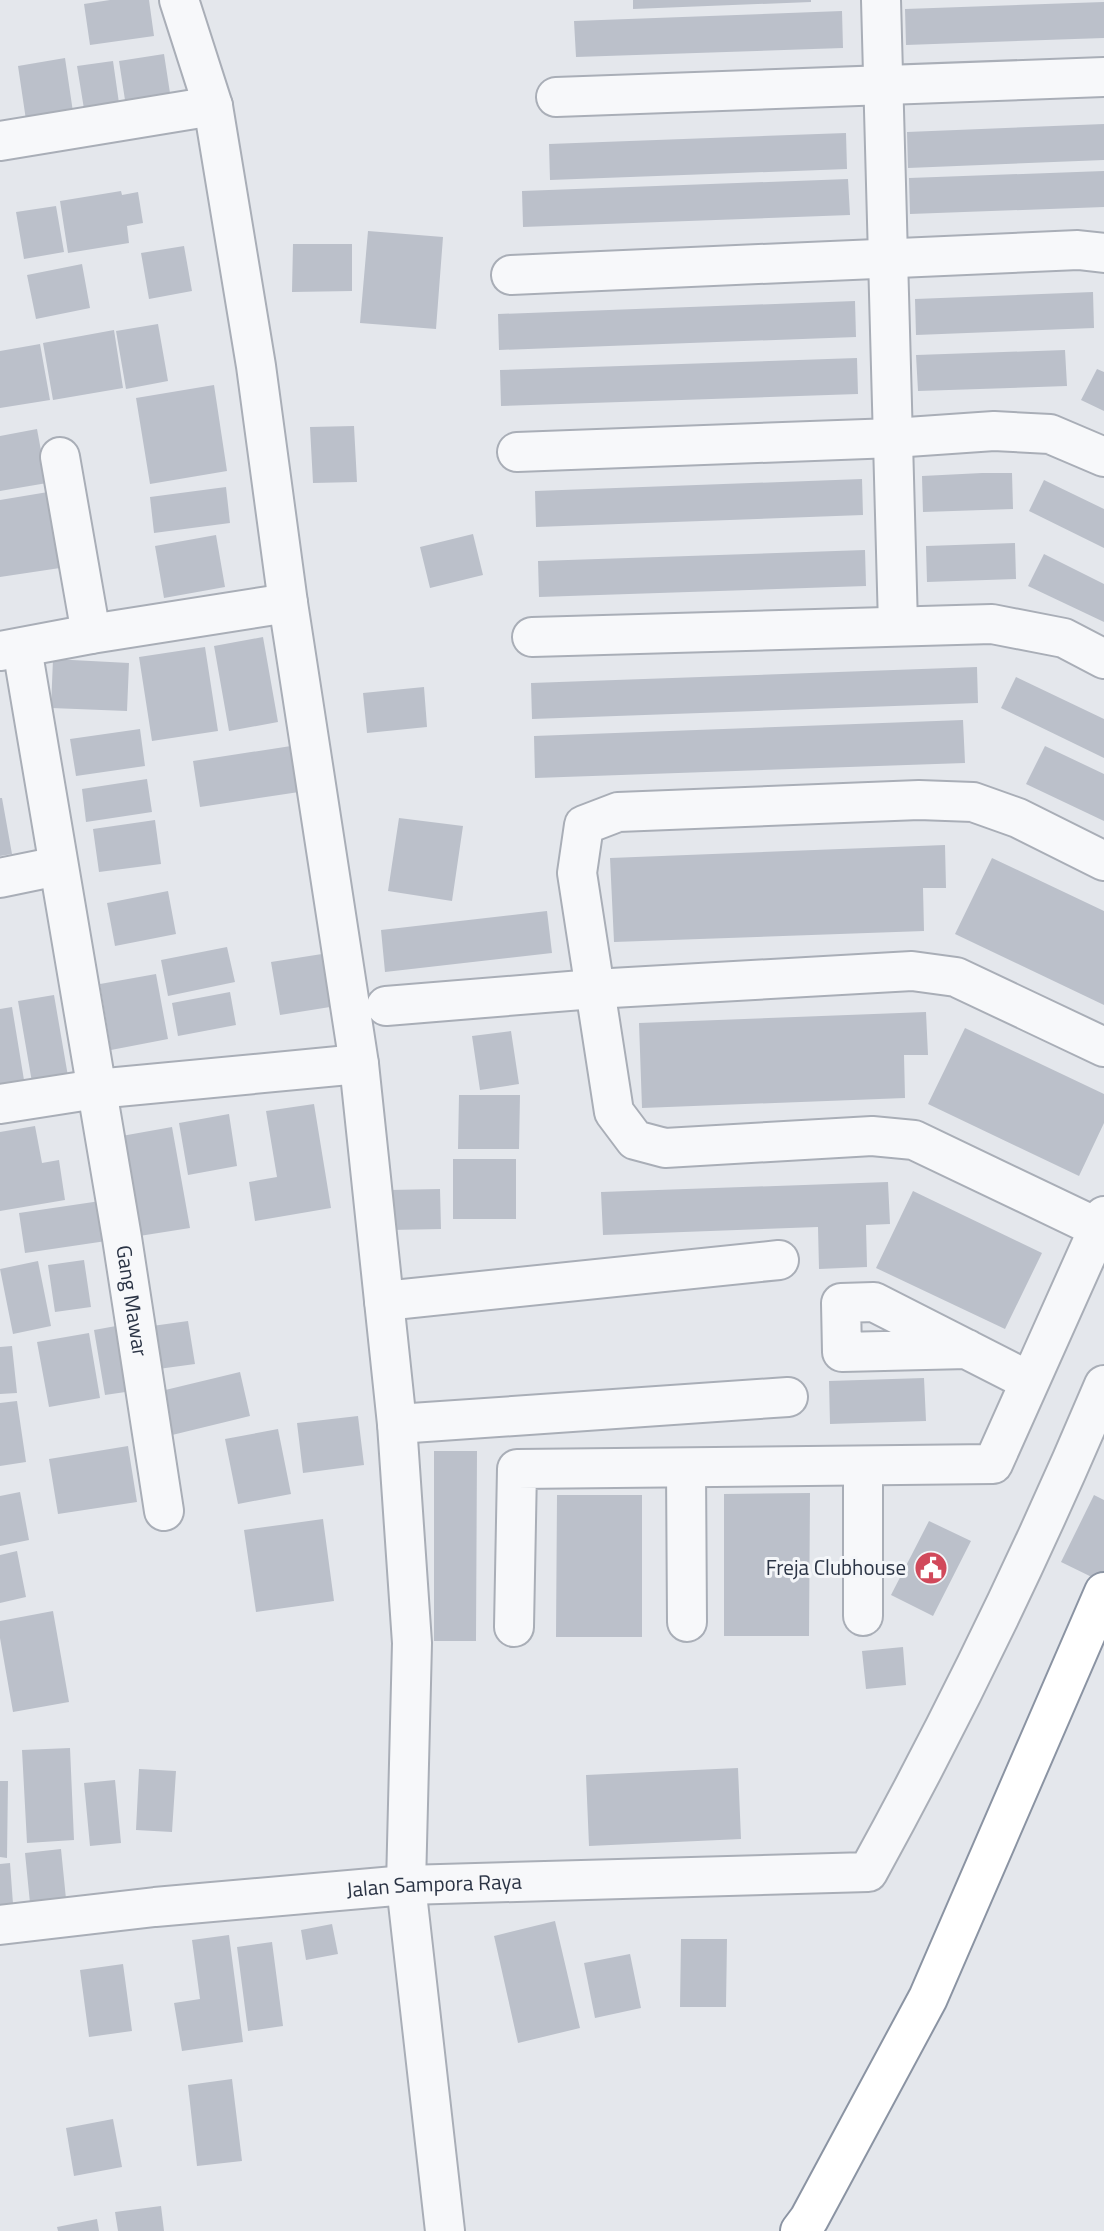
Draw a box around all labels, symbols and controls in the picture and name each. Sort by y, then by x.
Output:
street label: Gang Mawar [108,1243,157,1359]
public building icon: Freja Clubhouse [912,1549,950,1587]
place label: Freja Clubhouse [766,1551,906,1583]
street label: Jalan Sampora Raya [345,1865,523,1905]

